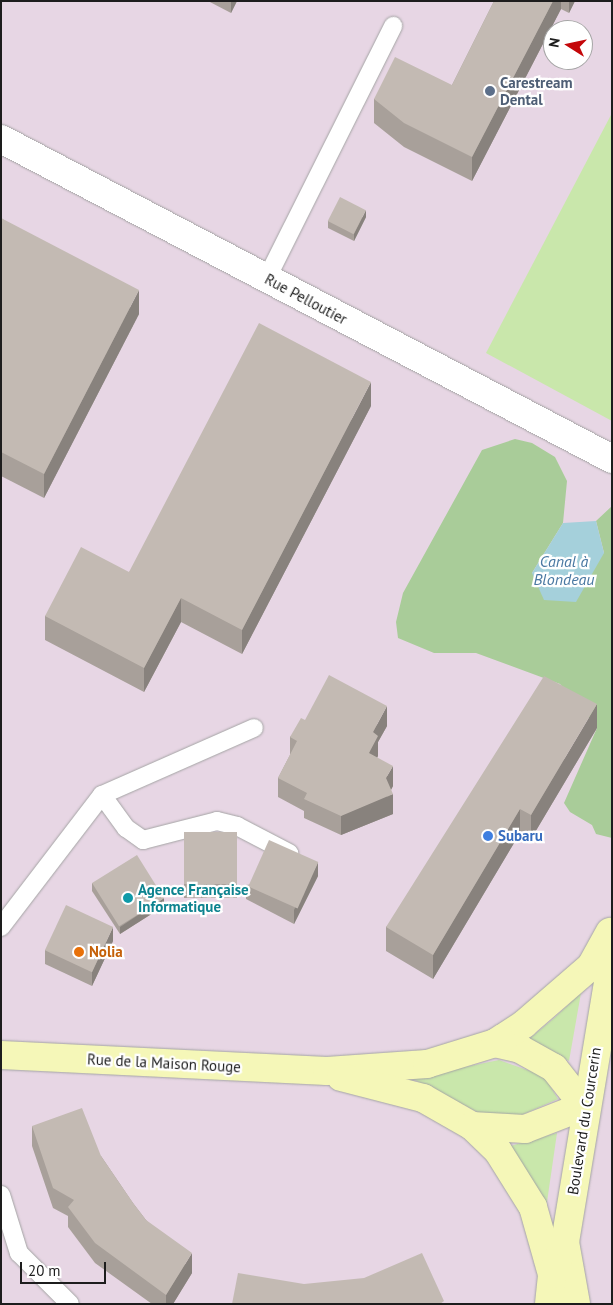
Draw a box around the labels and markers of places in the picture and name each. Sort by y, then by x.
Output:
place label: Carestream Dental [500,73,573,108]
marker: Carestream Dental [484,85,496,97]
place label: Subaru [498,827,543,845]
marker: Subaru [482,830,494,842]
place label: Agence Française Informatique [138,880,249,915]
marker: Agence Française Informatique [122,892,134,904]
place label: Nolia [89,943,123,961]
marker: Nolia [73,946,85,958]

